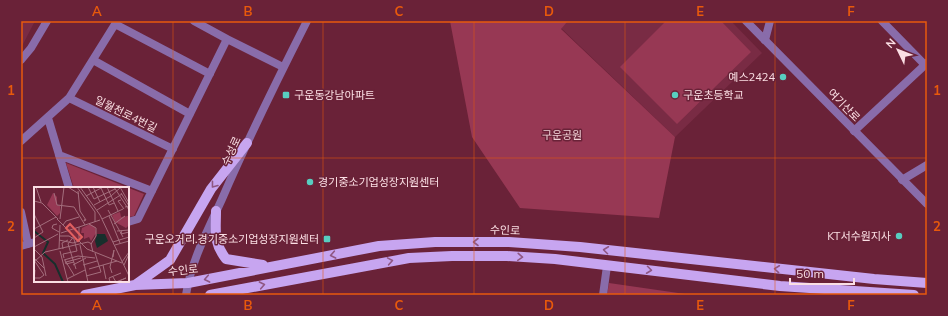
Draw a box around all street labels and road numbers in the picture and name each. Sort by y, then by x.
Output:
street label: 여기산로 [825,86,863,124]
street label: 일월천로4번길 [93,93,159,135]
street label: 수성로 [218,134,244,168]
street label: 수인로 [490,222,520,238]
street label: 수인로 [167,261,199,279]

